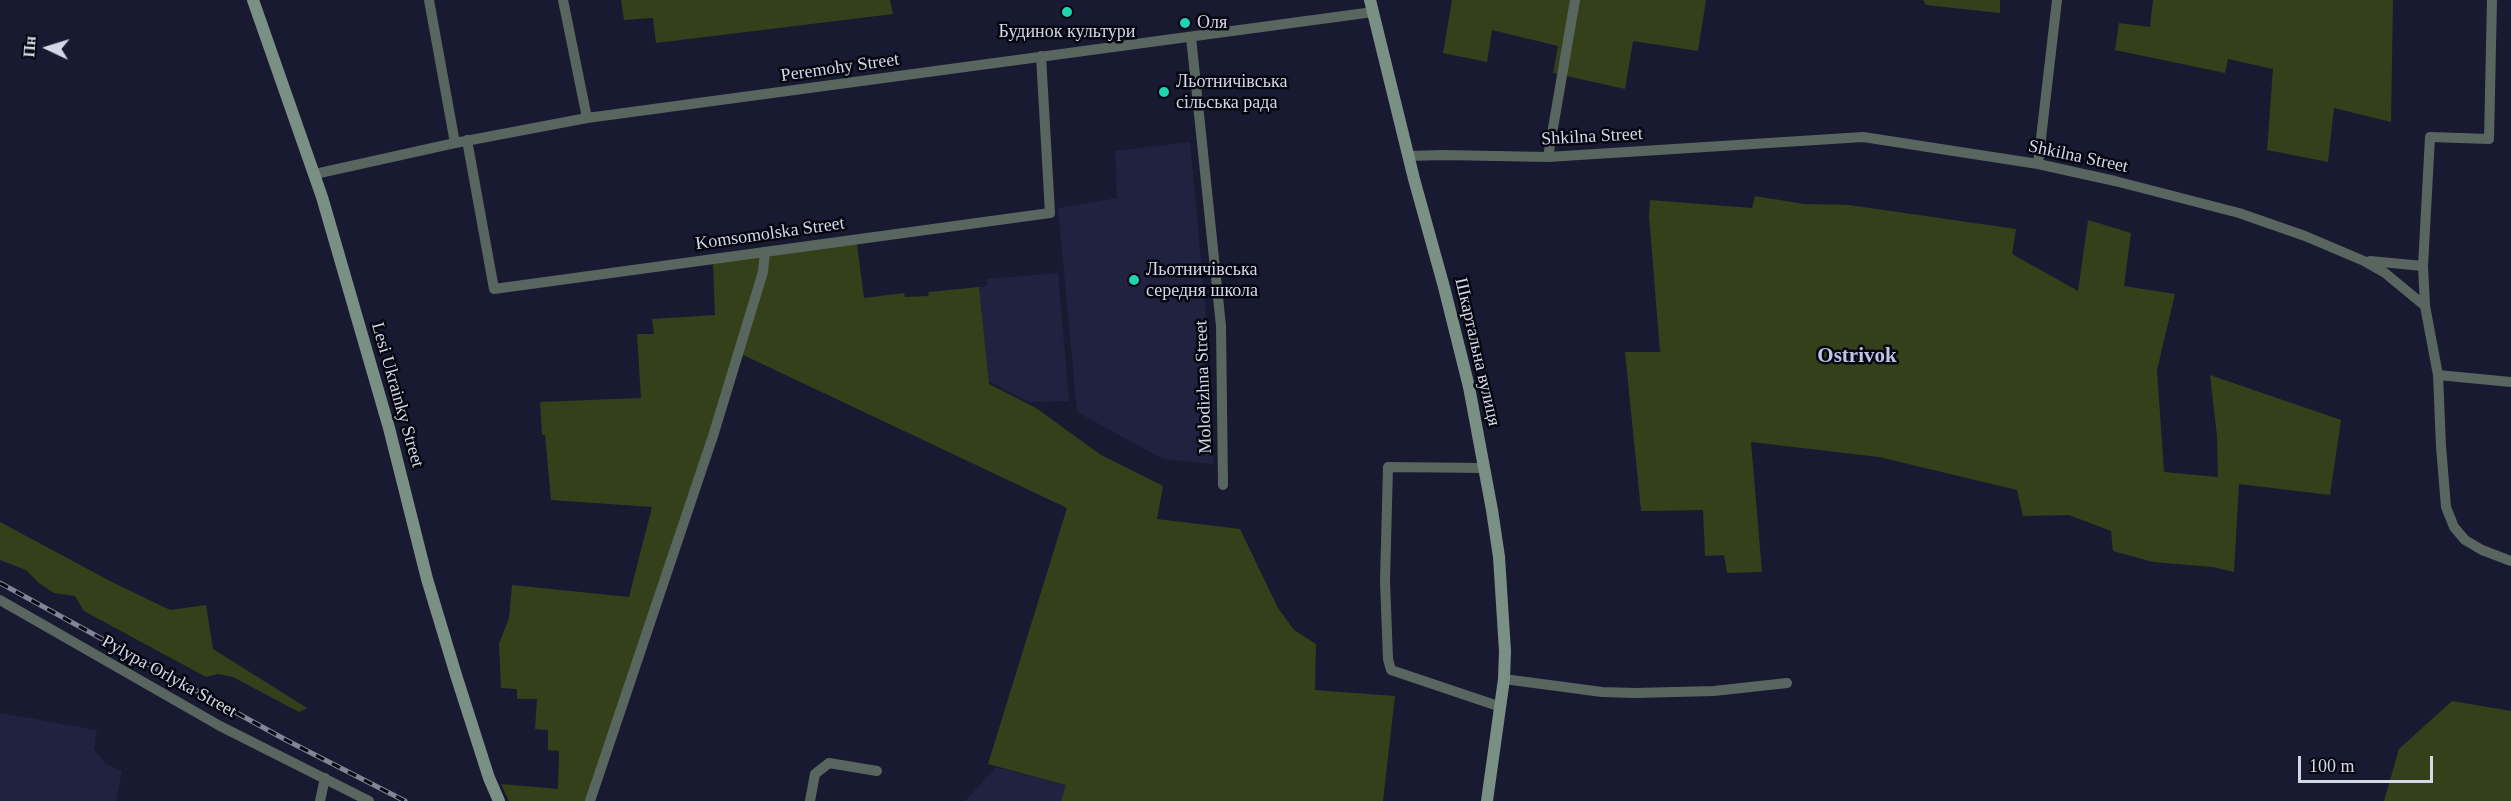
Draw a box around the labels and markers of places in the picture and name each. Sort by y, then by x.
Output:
marker: Будинок культури [1060,5,1074,19]
place label: Оля [1197,12,1227,34]
marker: Оля [1178,16,1192,30]
place label: Будинок культури [999,21,1135,43]
place label: Льотничівська сільська рада [1176,71,1287,113]
marker: Льотничівська сільська рада [1157,85,1171,99]
place label: Льотничівська середня школа [1146,259,1258,302]
marker: Льотничівська середня школа [1127,273,1141,287]

